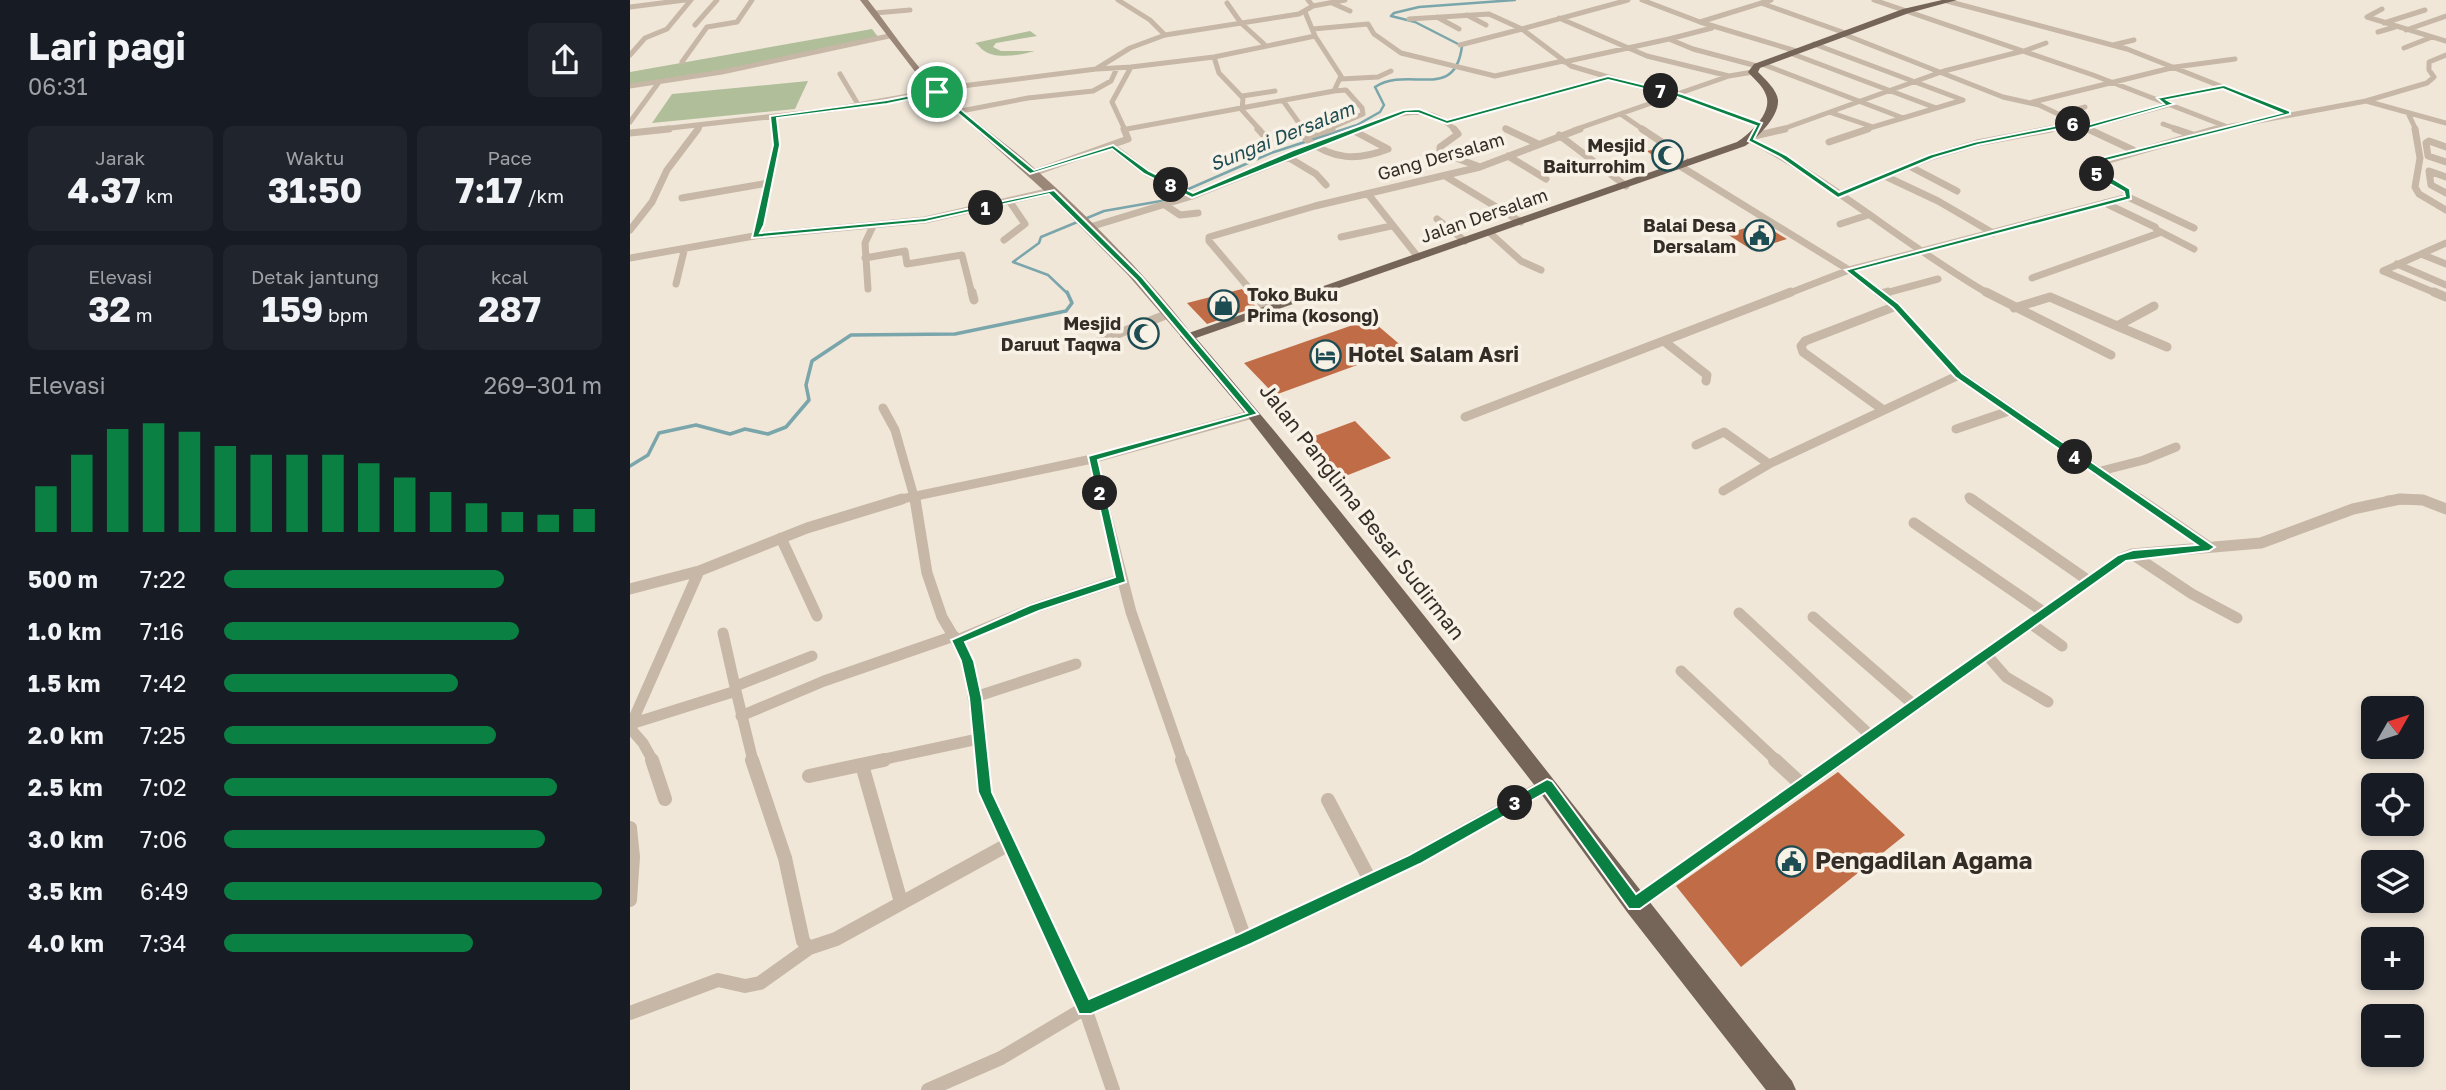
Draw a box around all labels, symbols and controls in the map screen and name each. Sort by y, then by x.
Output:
text: Lari pagi [28,23,186,68]
button: share [528,23,602,97]
pin [907,62,967,122]
text: 06:31 [28,72,88,100]
icon: arrive [918,73,956,111]
pin: 7 [1644,74,1678,108]
text: 7 [1655,79,1666,102]
water label: Sungai Dersalam [1206,96,1358,175]
pin: 6 [2056,106,2090,142]
text: 6 [2066,112,2079,135]
street label: Gang Dersalam [1375,127,1507,185]
place label: Mesjid Baiturrohim [1543,134,1645,177]
mosque icon: Mesjid Baiturrohim [1651,139,1685,173]
text: Jarak [95,146,145,169]
text: Waktu [286,146,344,169]
text: Pace [487,146,532,169]
pin: 5 [2080,156,2114,192]
text: 5 [2091,162,2102,185]
pin: 8 [1154,168,1188,202]
text: 4.37 [67,169,141,211]
text: 31:50 [268,169,362,211]
text: 7:17 [455,169,523,211]
text: 8 [1164,173,1177,196]
street label: Jalan Dersalam [1417,183,1550,247]
text: km [141,184,173,207]
text: /km [523,184,564,207]
pin: 1 [968,190,1004,226]
text: 1 [981,196,990,219]
place label: Balai Desa Dersalam [1643,214,1736,257]
public building icon: Balai Desa Dersalam [1742,219,1776,253]
text: Elevasi [88,265,152,288]
text: Detak jantung [251,265,379,288]
text: kcal [491,265,528,288]
place label: Toko Buku Prima (kosong) [1247,283,1379,326]
text: 32 [88,288,131,330]
text: 159 [262,288,323,330]
text: 287 [478,288,541,330]
shop icon: Toko Buku Prima (kosong) [1207,288,1241,322]
text: m [131,303,152,326]
text: bpm [323,303,368,326]
place label: Mesjid Daruut Taqwa [1001,312,1121,355]
mosque icon: Mesjid Daruut Taqwa [1127,317,1161,351]
hotel icon: Hotel Salam Asri [1308,338,1342,372]
place label: Hotel Salam Asri [1348,341,1519,367]
text: Elevasi [28,371,106,399]
text: 269–301 m [484,371,602,399]
street label: Jalan Panglima Besar Sudirman [1254,378,1471,645]
pin: 4 [2058,440,2092,475]
text: 4 [2069,445,2080,468]
pin: 2 [1082,476,1118,510]
text: 2 [1094,481,1105,504]
text: 500 m [28,565,98,593]
text: 7:22 [140,565,186,593]
text: 1.0 km [28,617,101,645]
text: 7:16 [140,617,184,645]
text: 1.5 km [28,669,100,697]
text: 7:42 [140,669,186,697]
north arrow [2361,696,2424,760]
map controls [2361,696,2424,1067]
text: 2.0 km [28,721,104,749]
text: 7:25 [140,721,186,749]
text: 2.5 km [28,773,103,801]
text: 7:02 [140,773,187,801]
button: locate [2361,773,2424,836]
pin: 3 [1498,786,1533,820]
text: 3 [1509,791,1520,814]
text: 3.0 km [28,825,104,853]
text: 7:06 [140,825,187,853]
public building icon: Pengadilan Agama [1775,844,1809,878]
place label: Pengadilan Agama [1815,845,2033,874]
button: layers [2361,850,2424,913]
text: 3.5 km [28,877,103,905]
text: 6:49 [140,877,189,905]
button: + [2361,927,2424,990]
text: 4.0 km [28,929,104,957]
text: 7:34 [140,929,187,957]
button: − [2361,1004,2424,1067]

